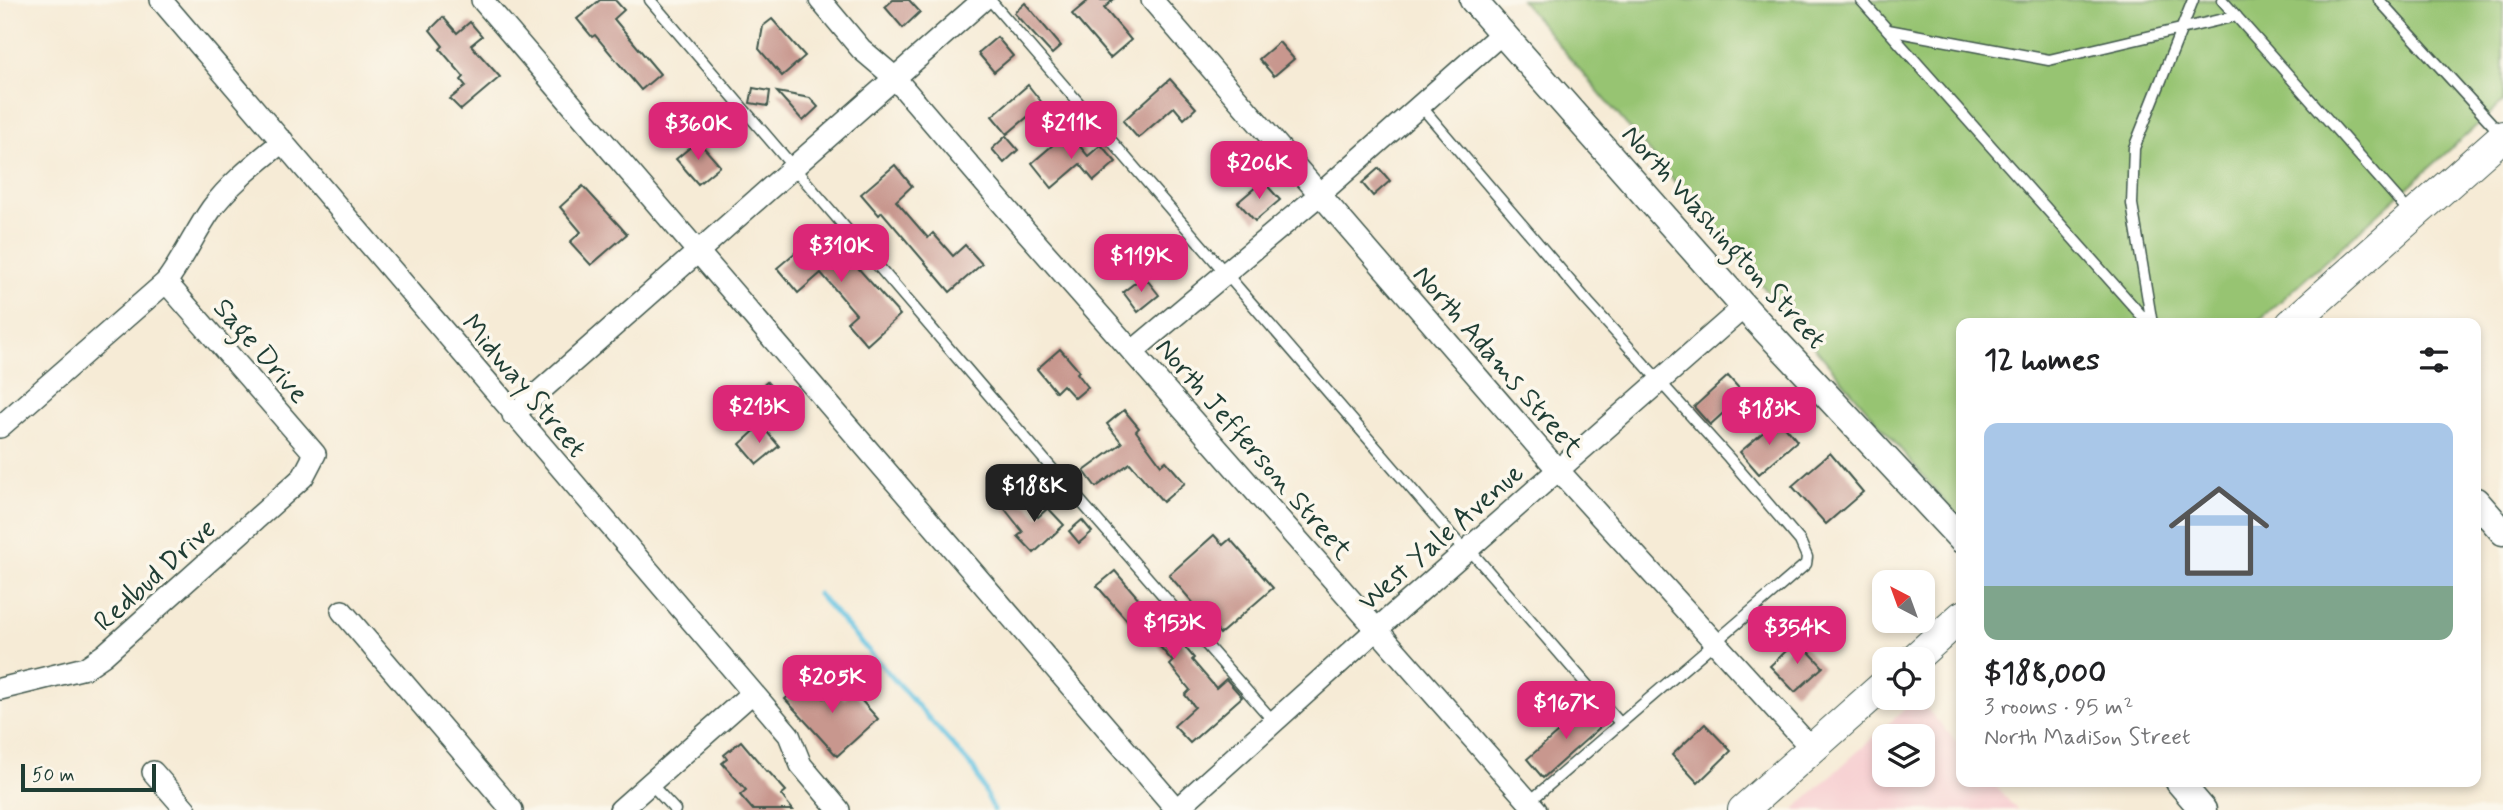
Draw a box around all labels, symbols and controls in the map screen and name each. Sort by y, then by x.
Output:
pin: $360K [649,102,747,162]
pin: $211K [1022,102,1120,161]
text: $211K [1041,109,1101,139]
text: $360K [665,110,731,140]
street label: North Washington Street [1610,118,1834,360]
pin: $206K [1210,142,1308,201]
text: $206K [1226,149,1292,179]
pin: $310K [792,224,890,284]
text: $310K [809,232,873,262]
pin: $119K [1092,234,1190,294]
text: $119K [1110,242,1172,272]
street label: North Adams Street [1403,258,1591,466]
street label: Sage Drive [202,291,316,414]
street label: Midway Street [452,307,594,466]
street label: North Jefferson Street [1146,331,1360,569]
text: 12 homes [1984,341,2100,380]
icon: filters [2415,341,2453,379]
pin: $213K [710,386,808,445]
pin: $183K [1720,388,1818,447]
text: $213K [729,393,789,423]
text: $183K [1738,395,1800,425]
street label: West Yale Avenue [1351,456,1532,620]
pin: $188K [985,464,1083,524]
icon: home [2156,468,2282,594]
text: $188K [1001,472,1067,502]
street label: Redbud Drive [87,511,225,641]
north arrow [1872,570,1936,634]
map controls [1872,570,1935,787]
pin: $153K [1125,602,1223,661]
pin: $354K [1748,606,1846,666]
text: $153K [1143,609,1205,639]
text: $354K [1764,614,1830,644]
button: locate [1872,647,1935,710]
text: $188,000 [1984,654,2106,693]
pin: $205K [783,656,881,715]
text: $205K [799,663,865,693]
pin: $167K [1517,682,1615,741]
text: $167K [1533,689,1599,719]
text: 3 rooms · 95 m² [1984,693,2133,723]
text: North Madison Street [1984,723,2191,753]
button: layers [1872,724,1935,787]
scale bar [21,761,156,793]
text: 50 m [32,763,75,788]

